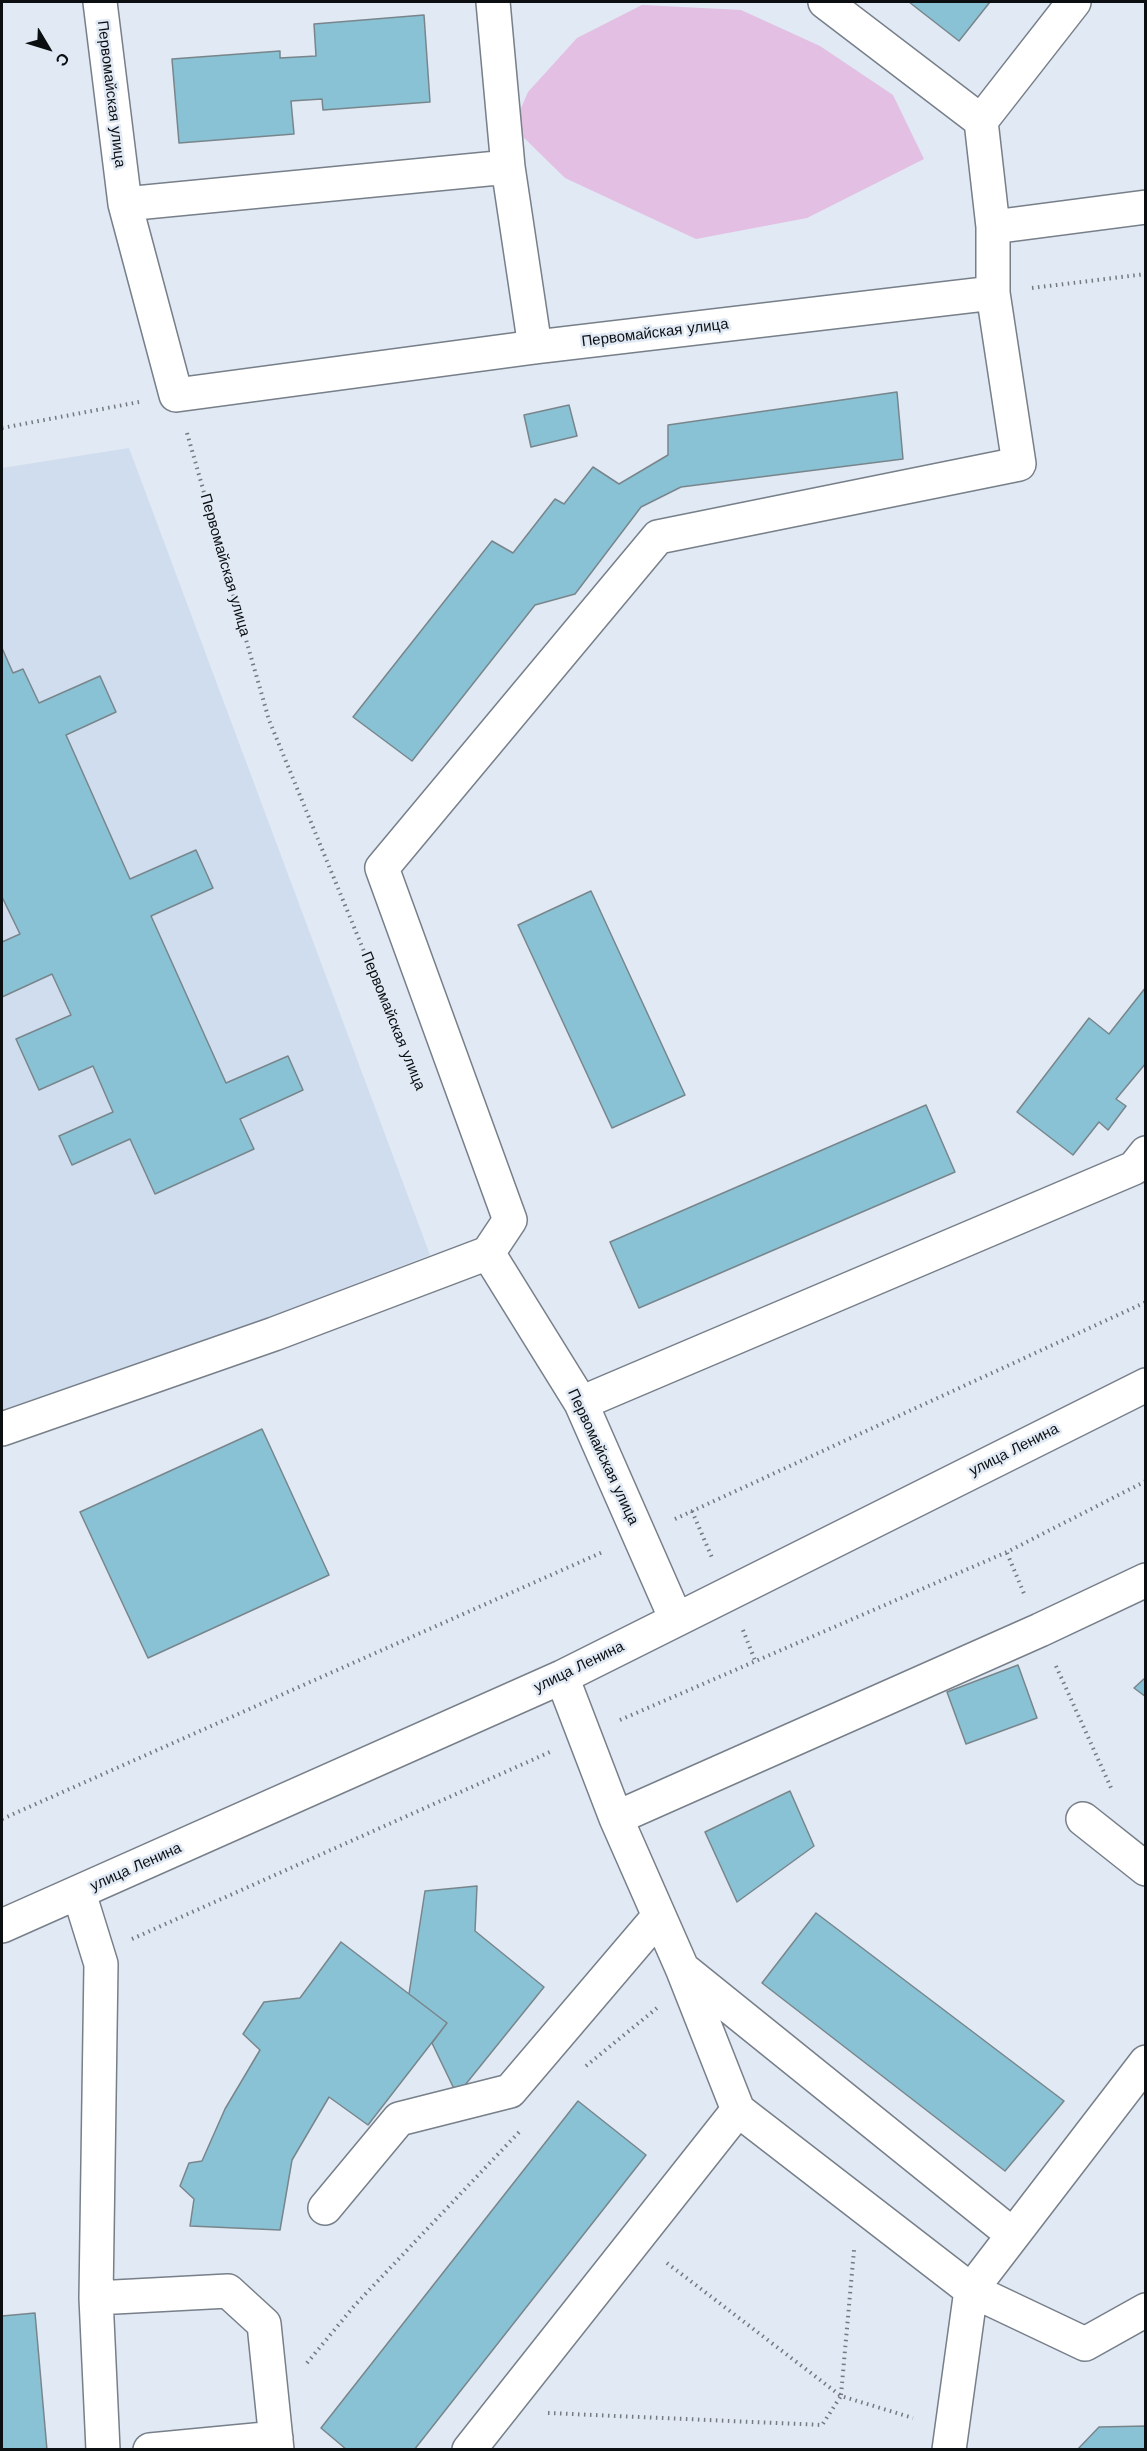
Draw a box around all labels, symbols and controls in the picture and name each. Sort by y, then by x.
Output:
north arrow [18,18,78,78]
street label: Первомайская улица [93,20,129,168]
text: С [52,49,74,70]
street label: Первомайская улица [581,315,729,351]
street label: Первомайская улица [196,491,254,639]
street label: Первомайская улица [357,949,429,1093]
street label: Первомайская улица [564,1386,642,1528]
street label: улица Ленина [966,1420,1062,1480]
street label: улица Ленина [531,1637,627,1697]
street label: улица Ленина [88,1839,184,1895]

